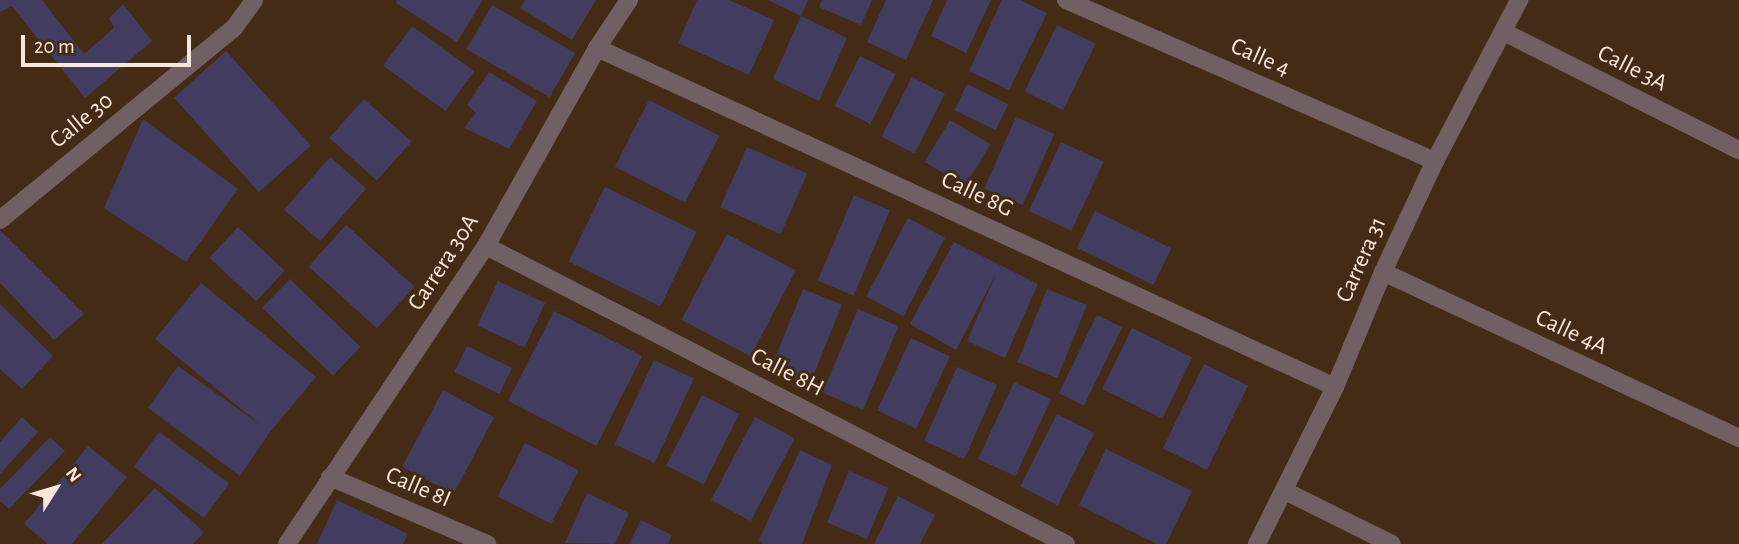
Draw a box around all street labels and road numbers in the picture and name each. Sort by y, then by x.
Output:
street label: Calle 4 [1226,32,1294,84]
street label: Calle 3A [1592,39,1672,99]
street label: Calle 30 [45,87,119,155]
street label: Calle 8G [936,166,1018,224]
street label: Carrera 30A [402,210,486,316]
street label: Carrera 31 [1330,213,1394,307]
street label: Calle 4A [1531,304,1611,362]
street label: Calle 8H [746,342,828,404]
street label: Calle 8I [381,461,455,515]

